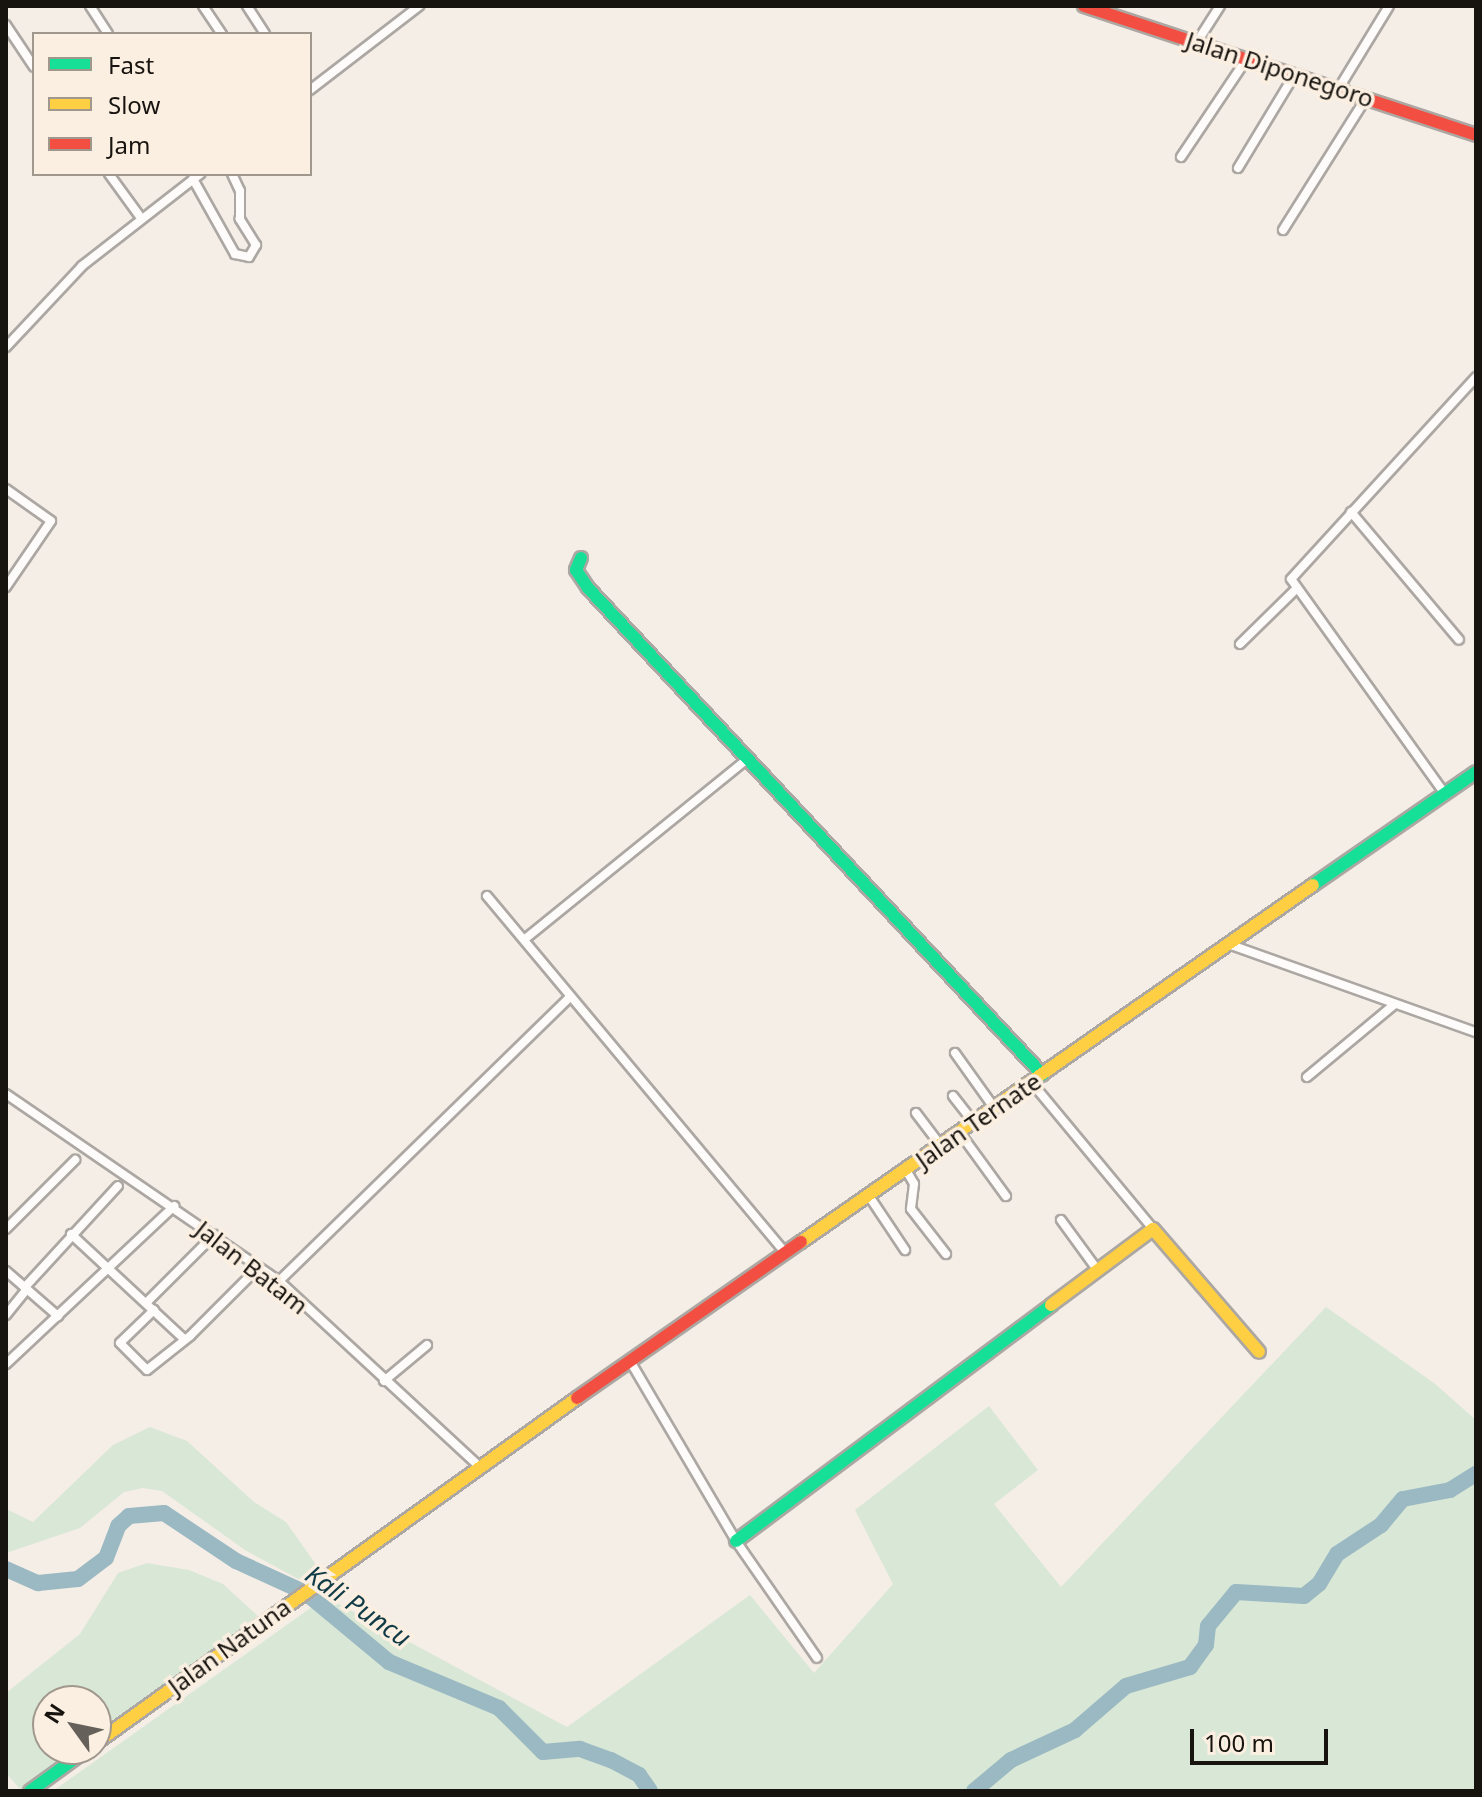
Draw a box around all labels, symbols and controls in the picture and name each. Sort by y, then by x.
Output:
street label: Jalan Diponegoro [1183,25,1377,113]
legend [32,32,312,176]
text: Fast [108,48,154,81]
text: Slow [108,88,160,121]
text: Jam [108,128,150,161]
street label: Jalan Ternate [910,1066,1046,1174]
street label: Jalan Batam [190,1214,314,1320]
water label: Kali Puncu [299,1558,417,1654]
street label: Jalan Natuna [162,1592,296,1700]
north arrow [32,1685,112,1765]
text: N [36,1697,71,1729]
scale bar [1194,1713,1332,1763]
text: 100 m [1204,1726,1274,1759]

